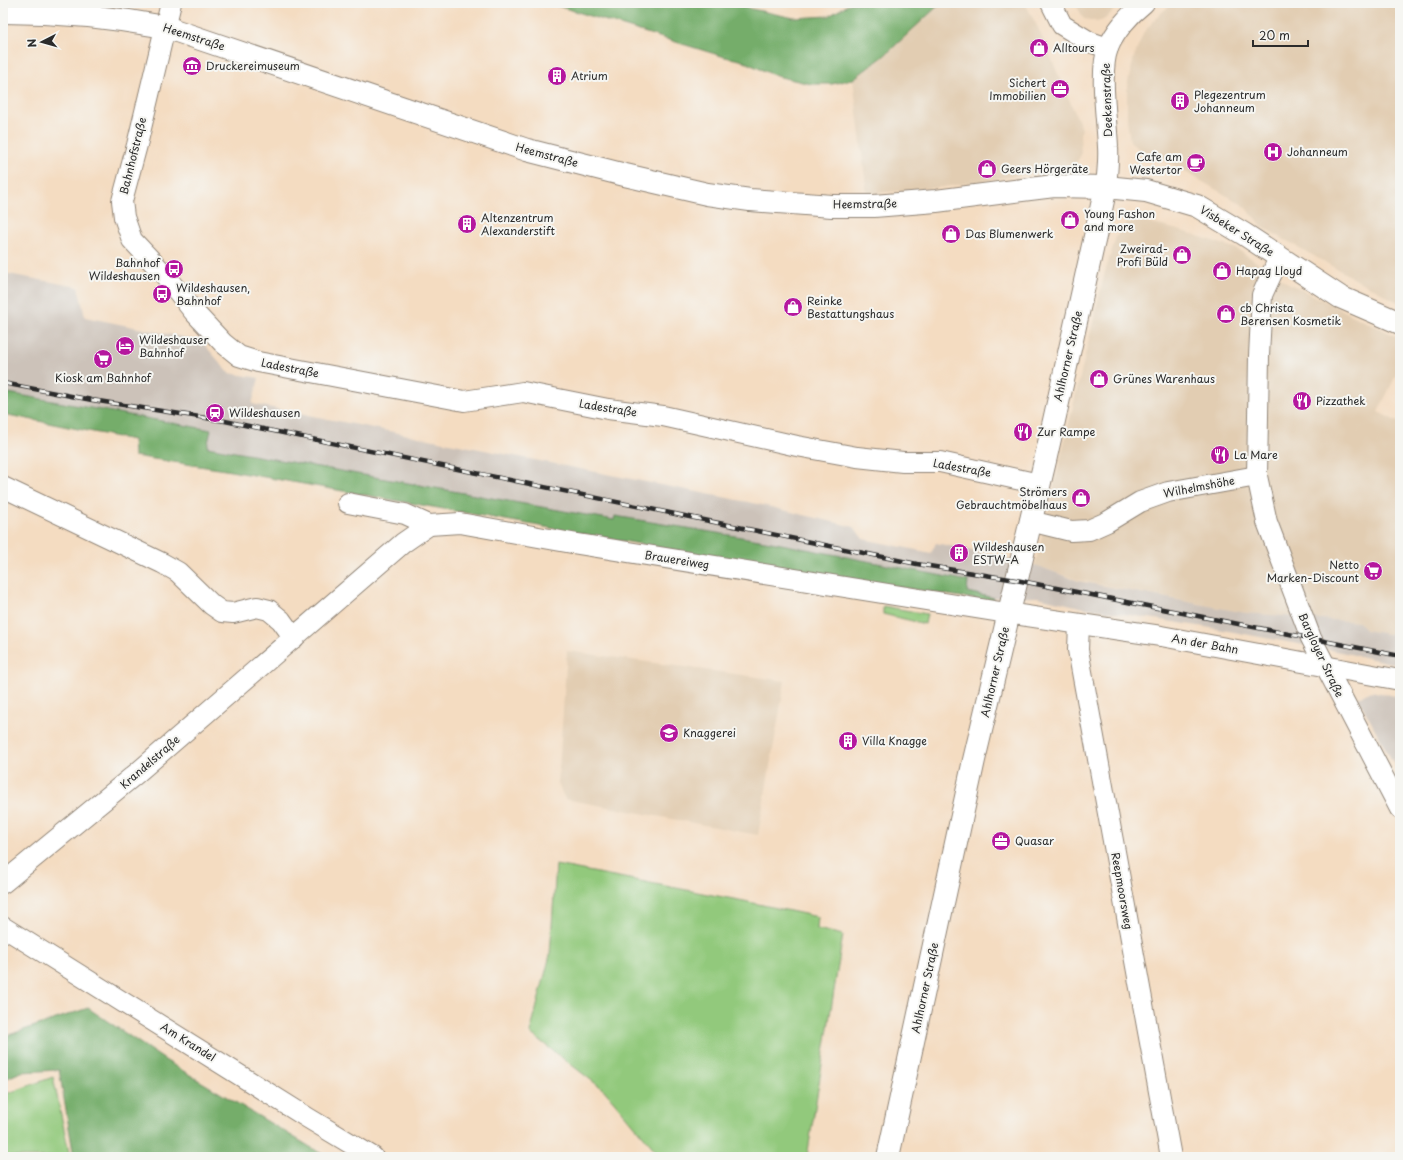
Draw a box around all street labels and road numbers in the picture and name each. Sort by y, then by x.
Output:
street label: Heemstraße [161,19,227,55]
street label: Deekenstraße [1097,63,1116,137]
street label: Bahnhofstraße [115,115,150,197]
street label: Heemstraße [514,138,580,171]
street label: Heemstraße [833,194,897,213]
street label: Visbeker Straße [1197,201,1278,260]
street label: Ahlhorner Straße [1049,309,1086,403]
street label: Ladestraße [260,354,321,381]
street label: Ladestraße [578,395,639,421]
street label: Ladestraße [932,454,993,481]
street label: Wilhelmshöhe [1162,471,1236,502]
street label: Brauereiweg [643,546,711,573]
street label: Bargloyer Straße [1294,610,1349,700]
street label: Ahlhorner Straße [976,625,1013,719]
street label: An der Bahn [1170,629,1240,658]
street label: Krandelstraße [116,731,183,792]
street label: Reepmoorsweg [1107,851,1138,931]
street label: Ahlhorner Straße [907,941,942,1035]
street label: Am Krandel [157,1018,219,1065]

